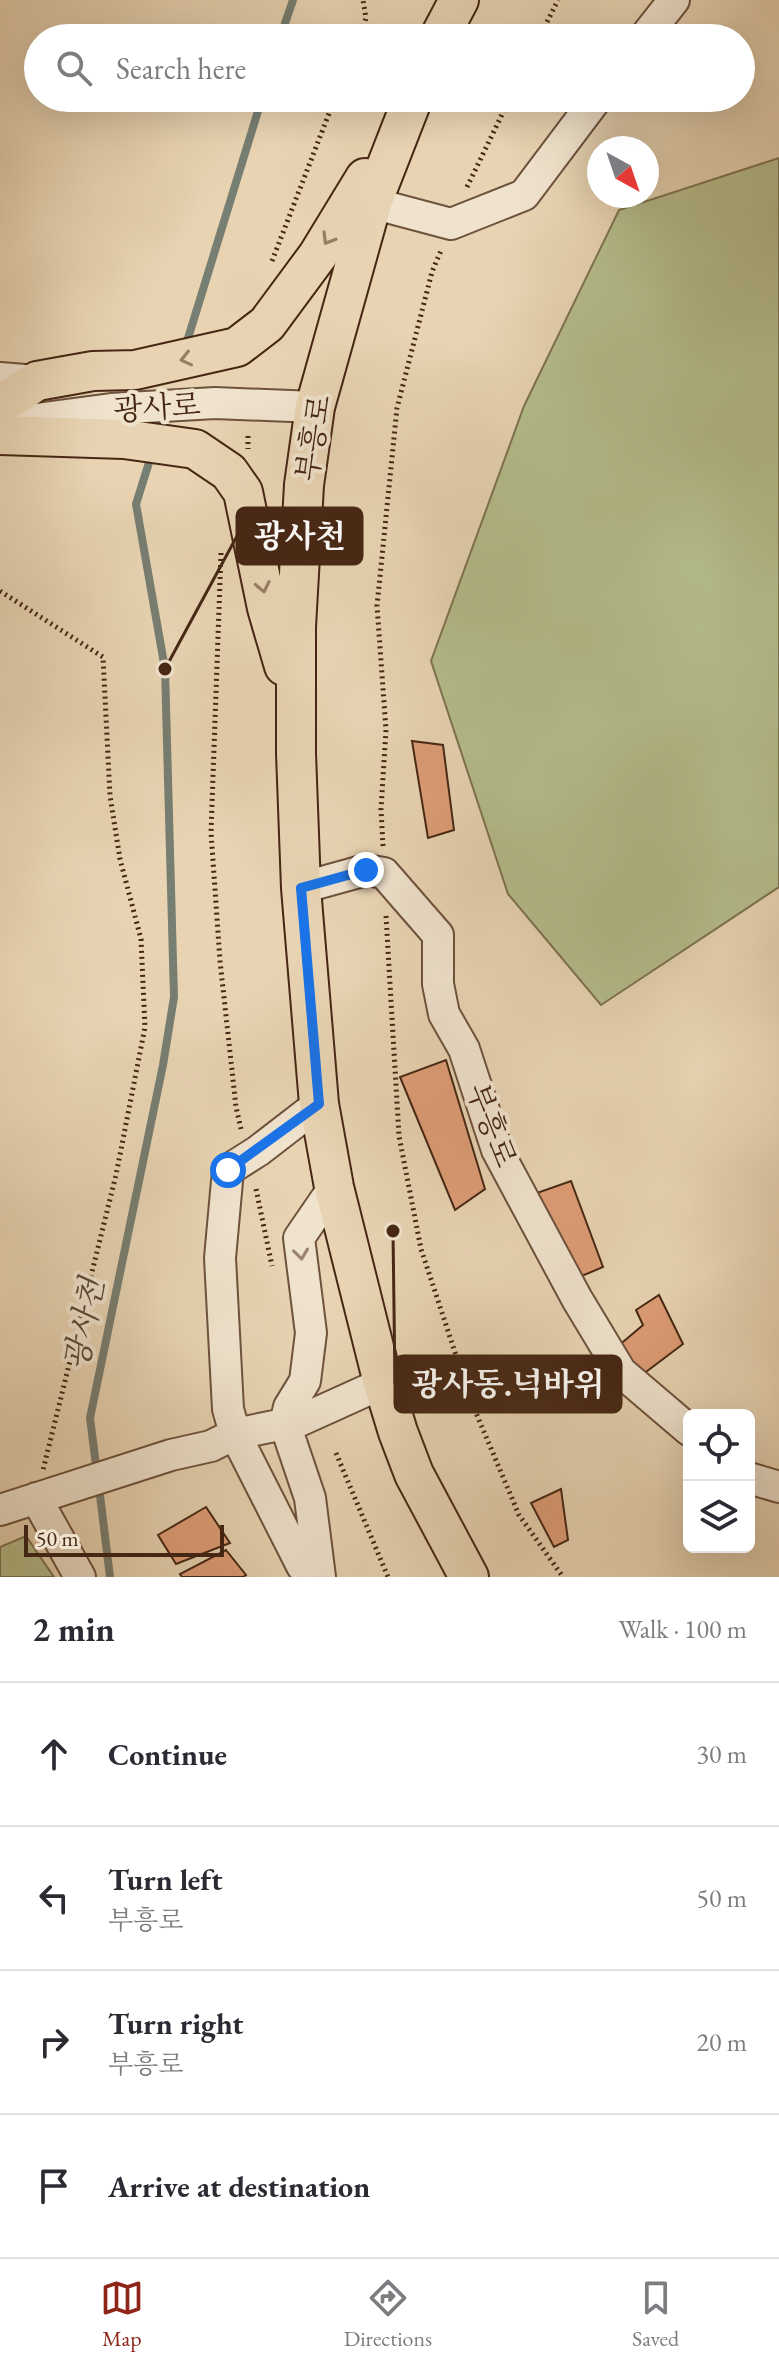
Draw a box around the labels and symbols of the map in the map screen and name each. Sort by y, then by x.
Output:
north arrow [587,136,659,208]
one-way arrow [323,230,338,245]
one-way arrow [179,349,193,366]
street label: 광사로 [112,385,202,429]
street label: 부흥로 [287,392,339,484]
callout: 광사천 [237,508,362,564]
text: 광사천 [254,515,346,557]
one-way arrow [254,579,271,593]
route end [348,852,384,888]
street label: 부흥로 [458,1077,526,1173]
route start [210,1152,246,1188]
one-way arrow [293,1248,310,1261]
water label: 광사천 [55,1272,114,1374]
callout: 광사동.넉바위 [395,1356,621,1412]
text: 광사동.넉바위 [411,1363,605,1405]
scale bar [24,1521,224,1557]

